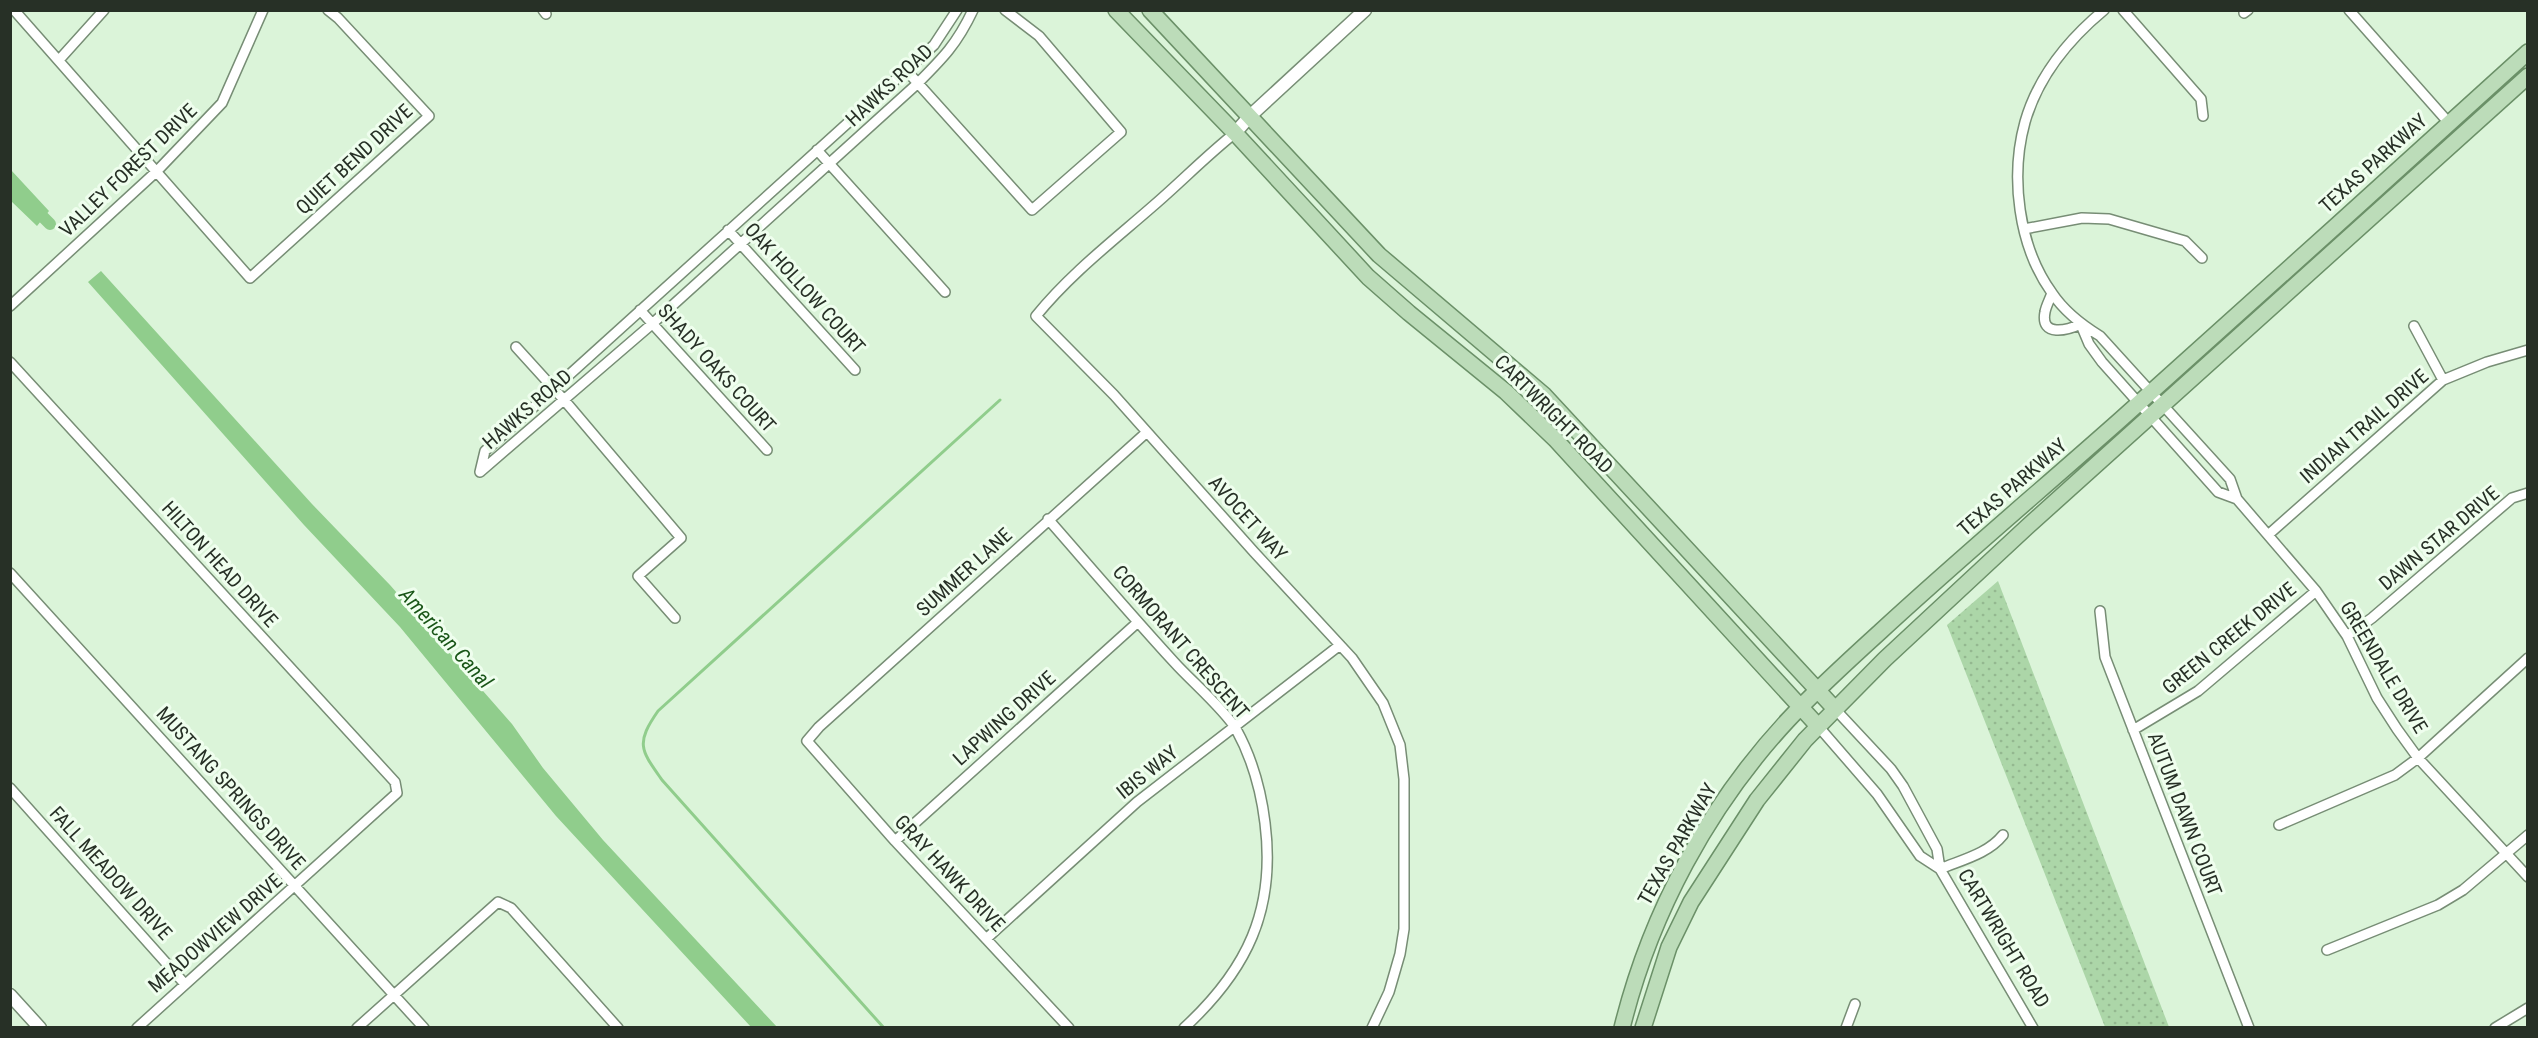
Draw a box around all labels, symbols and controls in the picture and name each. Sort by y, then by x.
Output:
street label: HAWKS ROAD [841,39,937,131]
street label: VALLEY FOREST DRIVE [54,98,202,242]
street label: QUIET BEND DRIVE [291,99,417,219]
street label: TEXAS PARKWAY [2314,108,2432,218]
street label: OAK HOLLOW COURT [740,217,870,359]
street label: SHADY OAKS COURT [653,299,781,437]
street label: CARTWRIGHT ROAD [1490,350,1618,478]
street label: HAWKS ROAD [478,364,576,454]
street label: INDIAN TRAIL DRIVE [2295,364,2433,488]
street label: TEXAS PARKWAY [1953,433,2072,541]
street label: AVOCET WAY [1204,471,1293,566]
street label: DAWN STAR DRIVE [2374,481,2504,595]
street label: HILTON HEAD DRIVE [157,496,283,632]
street label: SUMMER LANE [911,523,1017,621]
street label: CORMORANT CRESCENT [1108,560,1254,724]
street label: GREEN CREEK DRIVE [2157,577,2301,699]
water label: American Canal [394,582,498,693]
street label: GREENDALE DRIVE [2335,597,2433,737]
street label: LAPWING DRIVE [948,666,1060,770]
street label: MUSTANG SPRINGS DRIVE [151,702,311,875]
street label: AUTUM DAWN COURT [2143,729,2227,899]
street label: IBIS WAY [1112,740,1183,804]
street label: TEXAS PARKWAY [1632,778,1722,909]
street label: FALL MEADOW DRIVE [45,801,177,945]
street label: GRAY HAWK DRIVE [890,810,1010,936]
street label: CARTWRIGHT ROAD [1953,864,2055,1012]
street label: MEADOWVIEW DRIVE [143,868,287,998]

